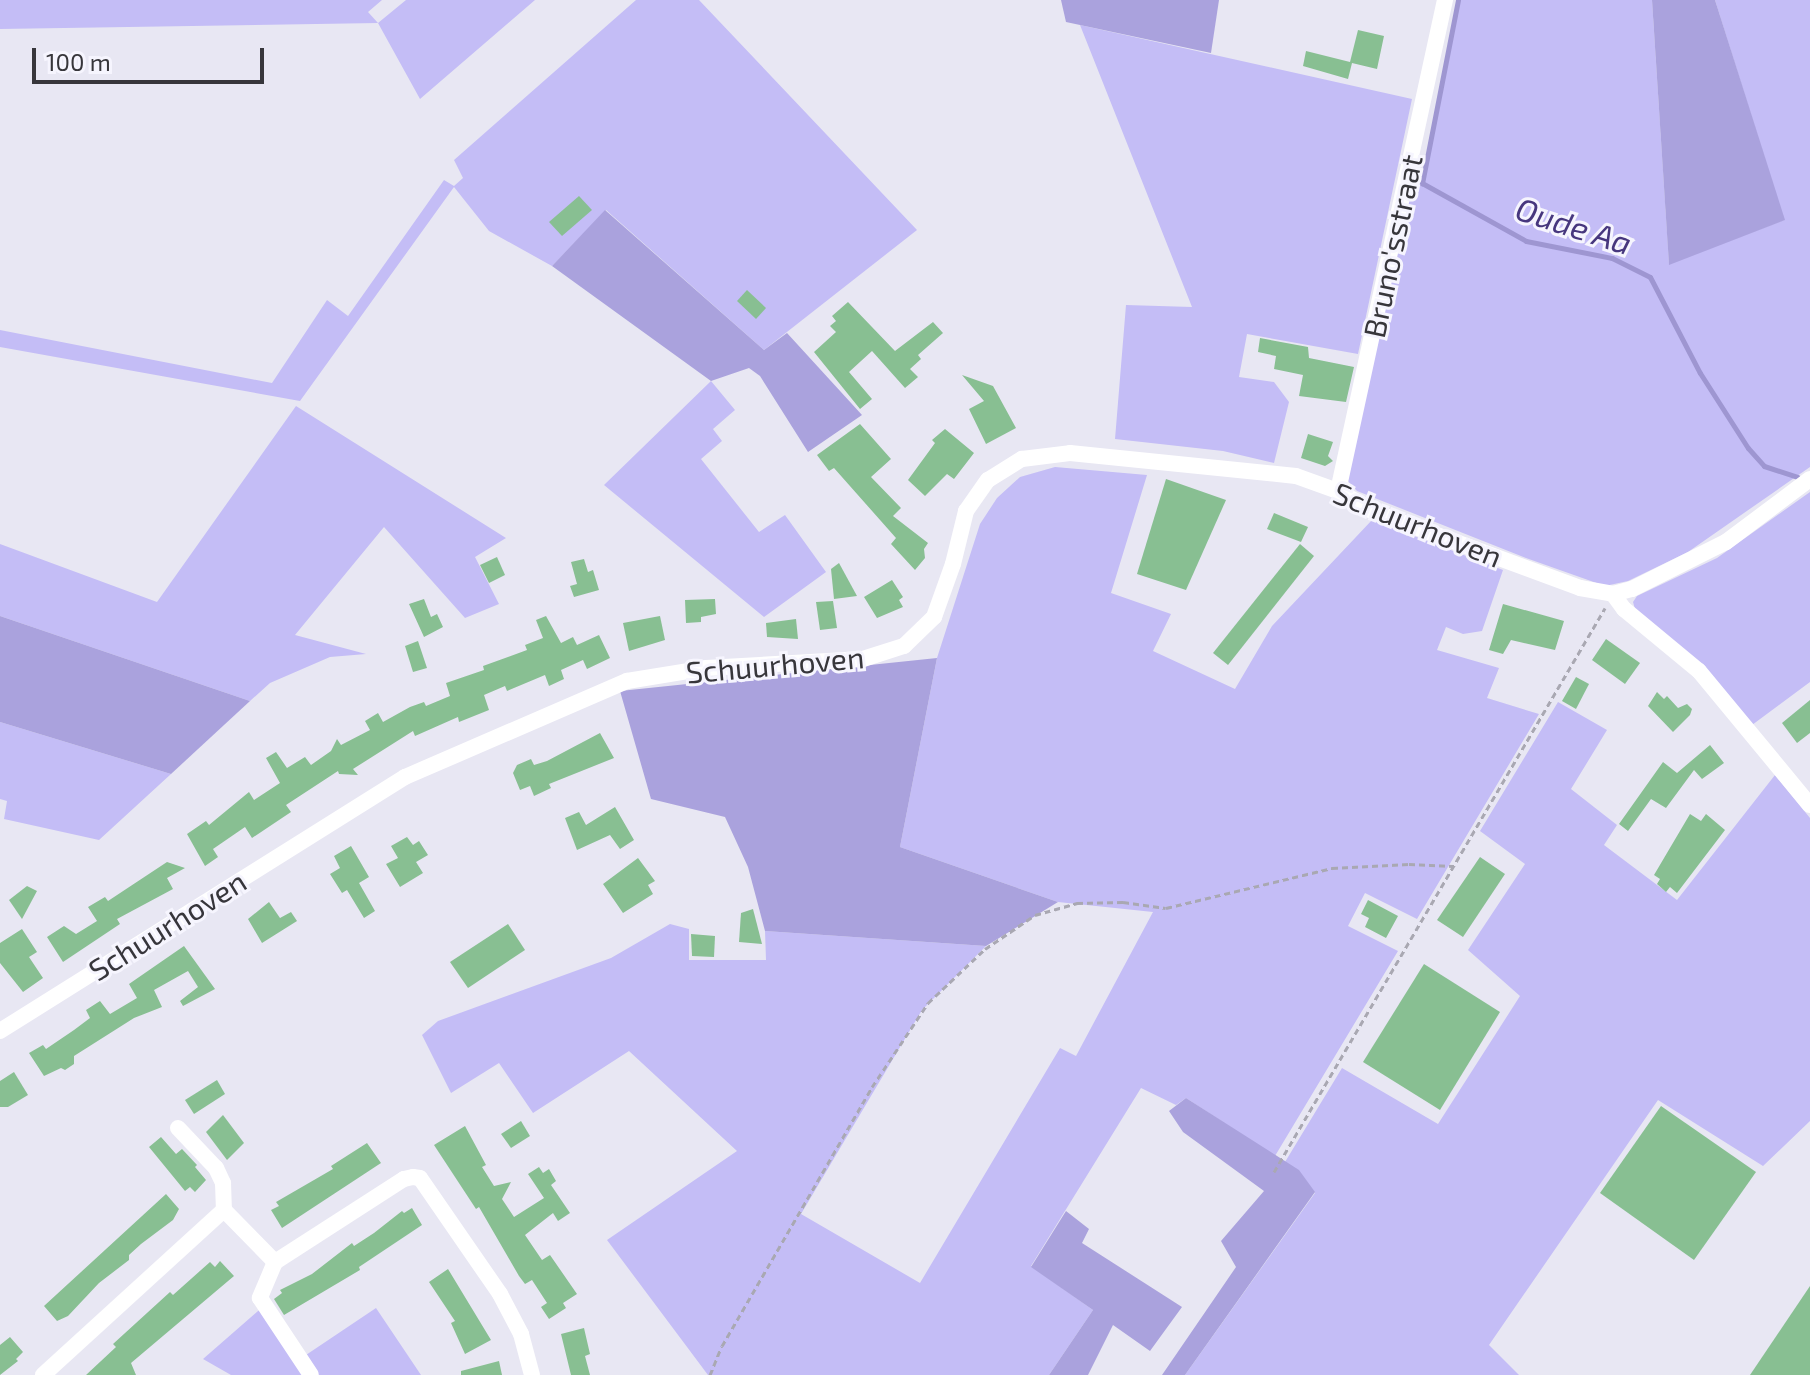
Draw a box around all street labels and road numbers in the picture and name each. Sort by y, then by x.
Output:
street label: Bruno'sstraat [1355,151,1429,341]
street label: Schuurhoven [1328,474,1508,574]
street label: Schuurhoven [684,638,866,690]
street label: Schuurhoven [82,862,252,988]

